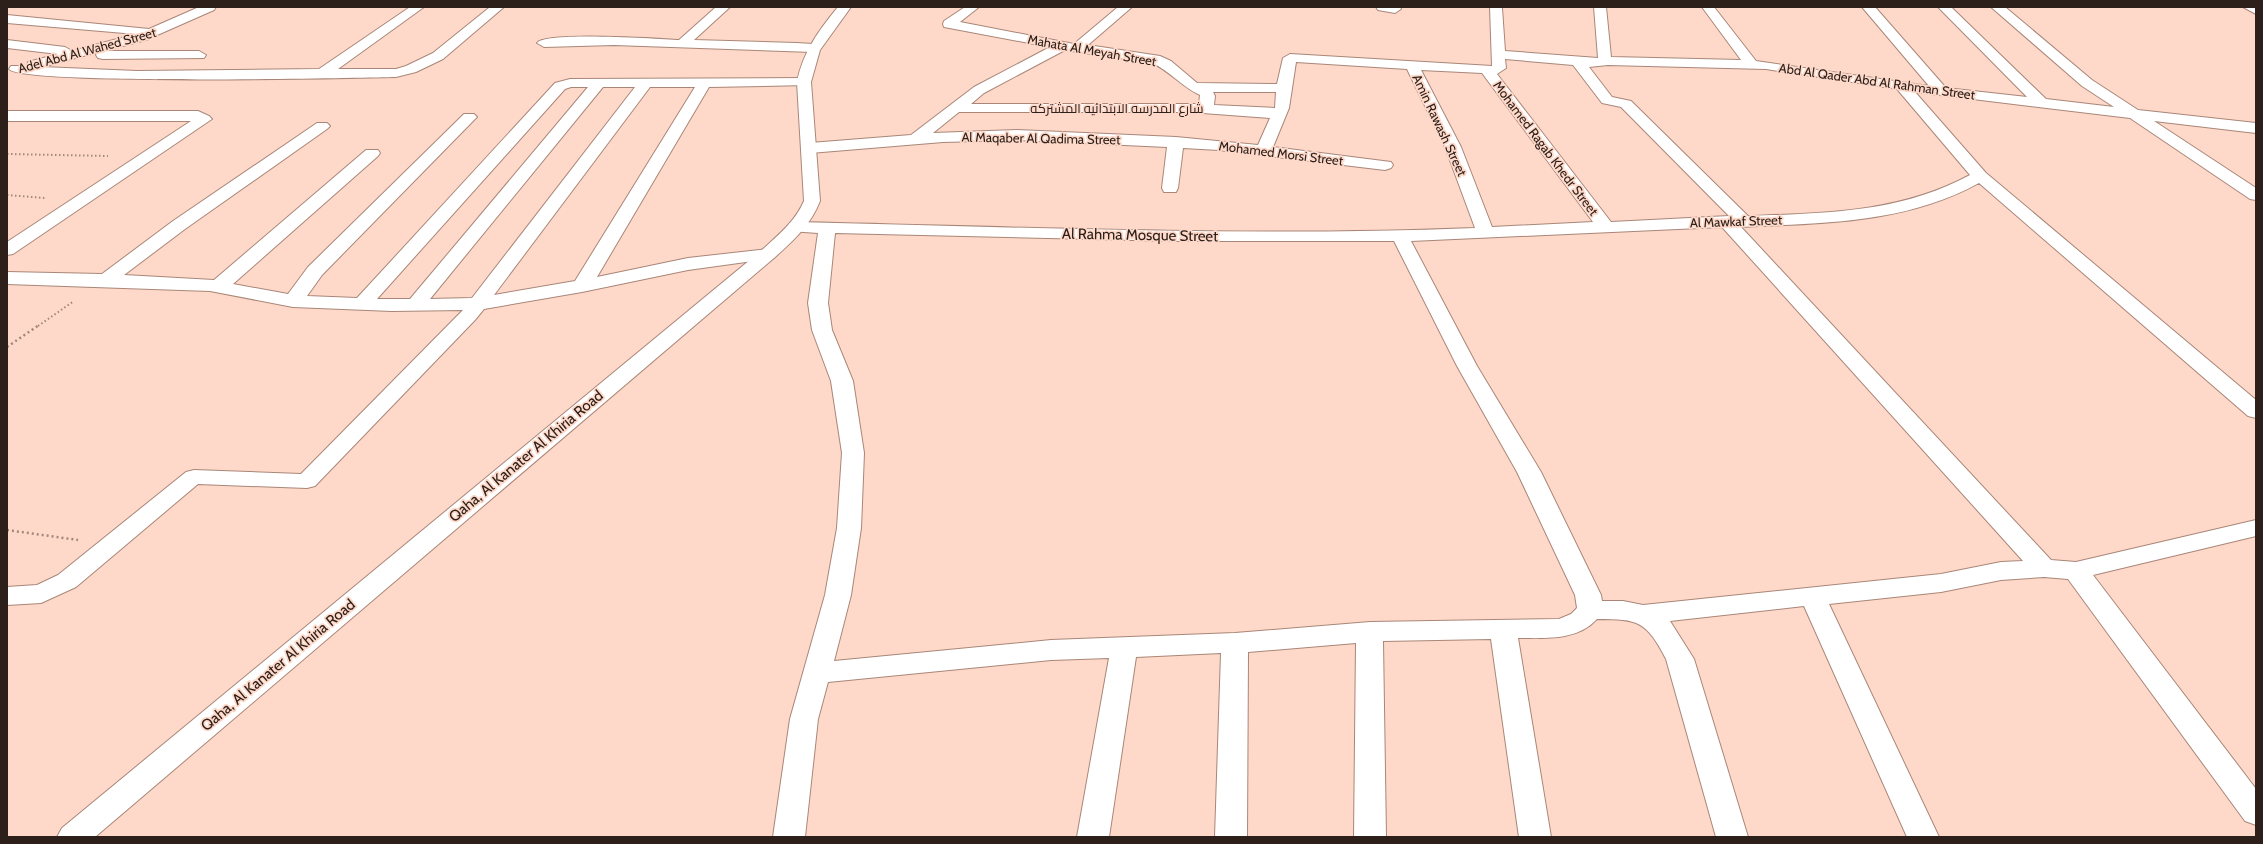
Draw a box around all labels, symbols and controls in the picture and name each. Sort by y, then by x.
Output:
street label: Adel Abd Al Wahed Street [16,24,158,76]
street label: Mahata Al Meyah Street [1026,31,1158,69]
street label: Abd Al Qader Abd Al Rahman Street [1778,59,1977,103]
street label: Amin Rawash Street [1409,72,1471,179]
street label: Mohamed Ragab Khedr Street [1490,77,1602,219]
street label: شارع المدرسه الابتدائيه المشتركه [1030,100,1204,117]
street label: Al Maqaber Al Qadima Street [961,129,1121,147]
street label: Mohamed Morsi Street [1218,137,1345,169]
street label: Al Mawkaf Street [1690,211,1783,231]
street label: Al Rahma Mosque Street [1062,225,1218,245]
street label: Qaha, Al Kanater Al Khiria Road [445,386,607,526]
street label: Qaha, Al Kanater Al Khiria Road [197,595,359,735]

